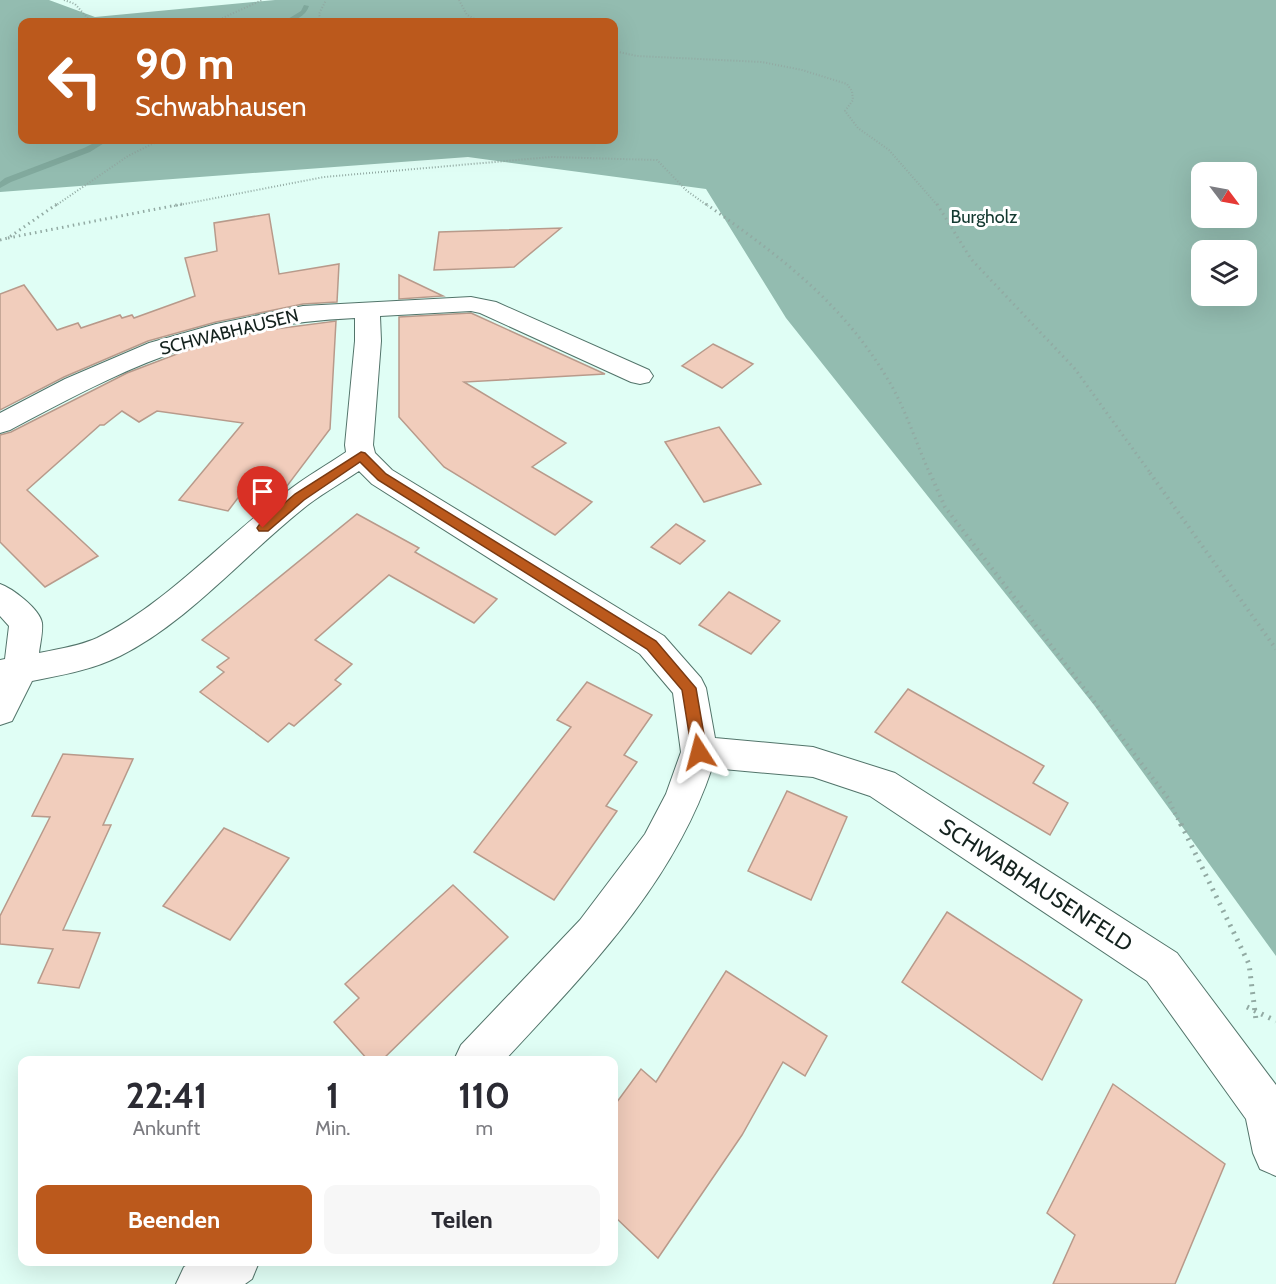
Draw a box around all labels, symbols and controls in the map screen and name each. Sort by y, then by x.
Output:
text: 90 m [135,38,234,90]
icon: left [36,42,114,120]
text: Schwabhausen [135,90,307,123]
north arrow [1191,162,1257,228]
map controls [1191,162,1257,306]
park label: Burgholz [950,206,1018,228]
button: layers [1191,240,1257,306]
street label: SCHWABHAUSEN [157,304,301,360]
pin [237,466,288,528]
icon: arrive [246,475,279,508]
position arrow [667,720,731,784]
street label: SCHWABHAUSENFELD [935,813,1137,957]
text: 22:41 [126,1073,207,1117]
text: 1 [326,1073,339,1117]
text: 110 [458,1073,510,1117]
text: Ankunft [133,1116,200,1140]
text: Min. [315,1116,351,1140]
text: m [475,1116,493,1140]
button: Beenden [36,1185,312,1254]
button: Teilen [324,1185,600,1254]

